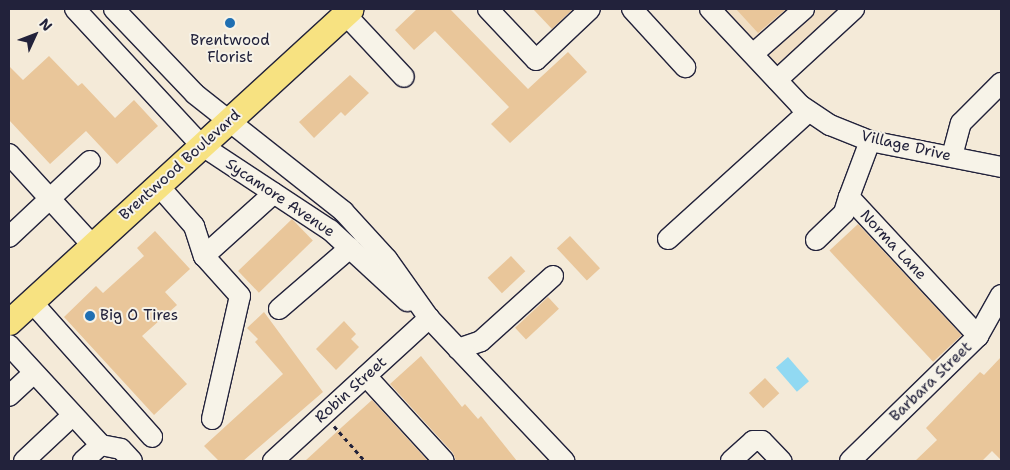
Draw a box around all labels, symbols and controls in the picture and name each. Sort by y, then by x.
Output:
north arrow [10,10,60,60]
text: N [36,15,56,35]
marker: Brentwood Florist [224,17,236,29]
place label: Brentwood Florist [190,31,270,66]
street label: Brentwood Boulevard [116,106,244,224]
street label: Village Drive [859,127,953,165]
street label: Sycamore Avenue [222,155,338,241]
street label: Norma Lane [856,206,930,284]
place label: Big O Tires [100,307,178,325]
marker: Big O Tires [84,310,96,322]
street label: Barbara Street [886,338,976,426]
street label: Robin Street [312,353,390,427]

